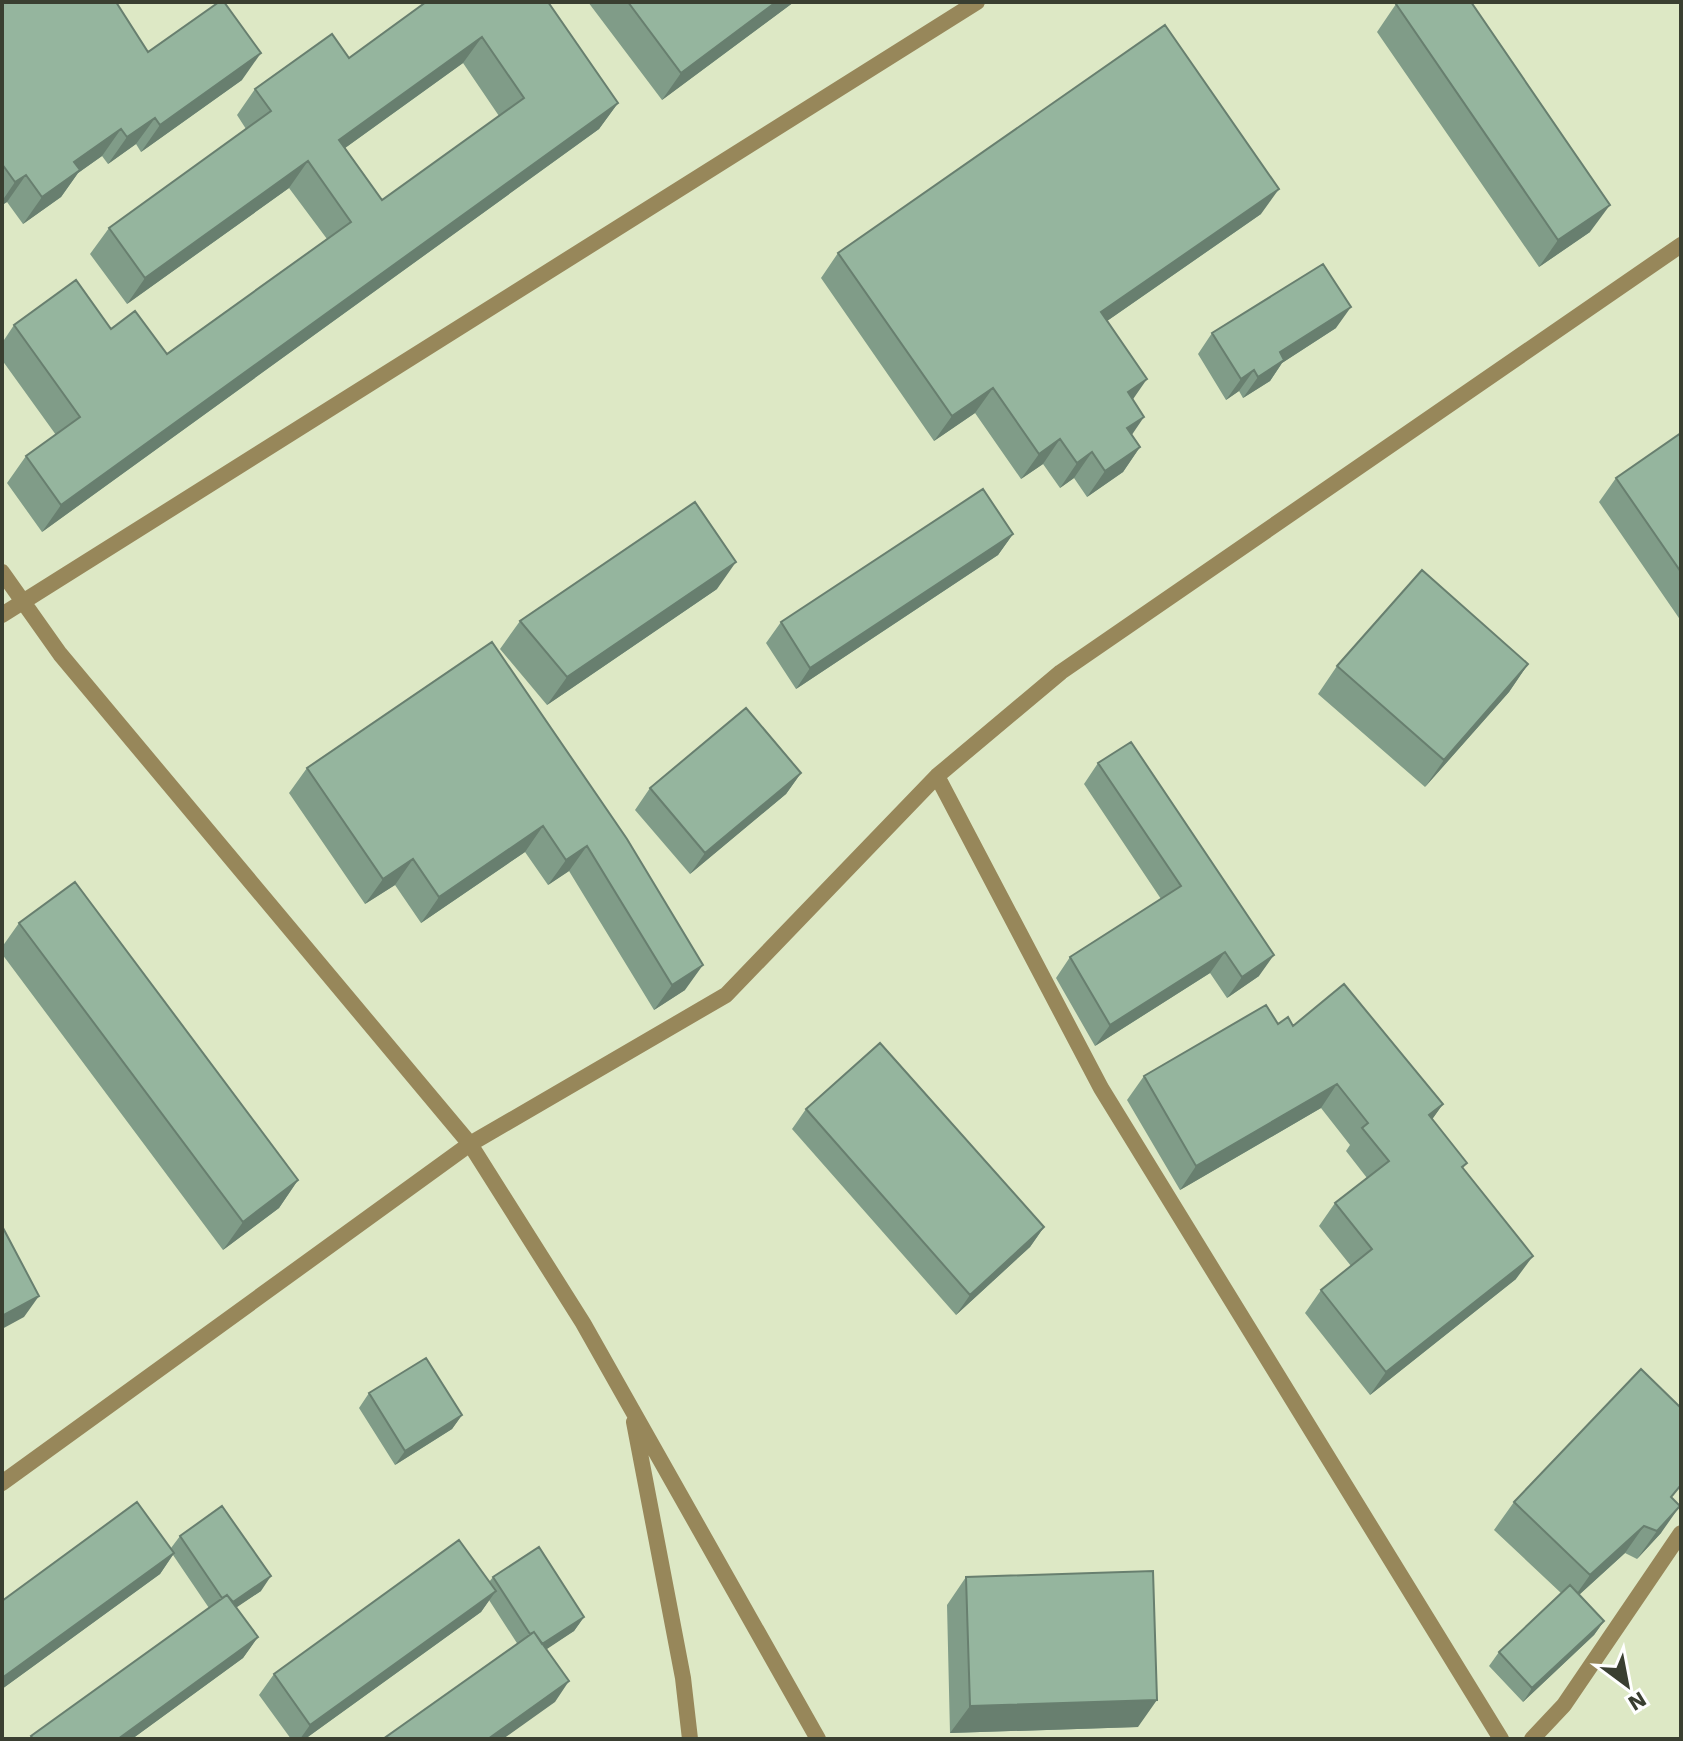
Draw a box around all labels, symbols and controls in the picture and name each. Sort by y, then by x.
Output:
north arrow [1587,1645,1667,1725]
text: N [1624,1687,1651,1716]

